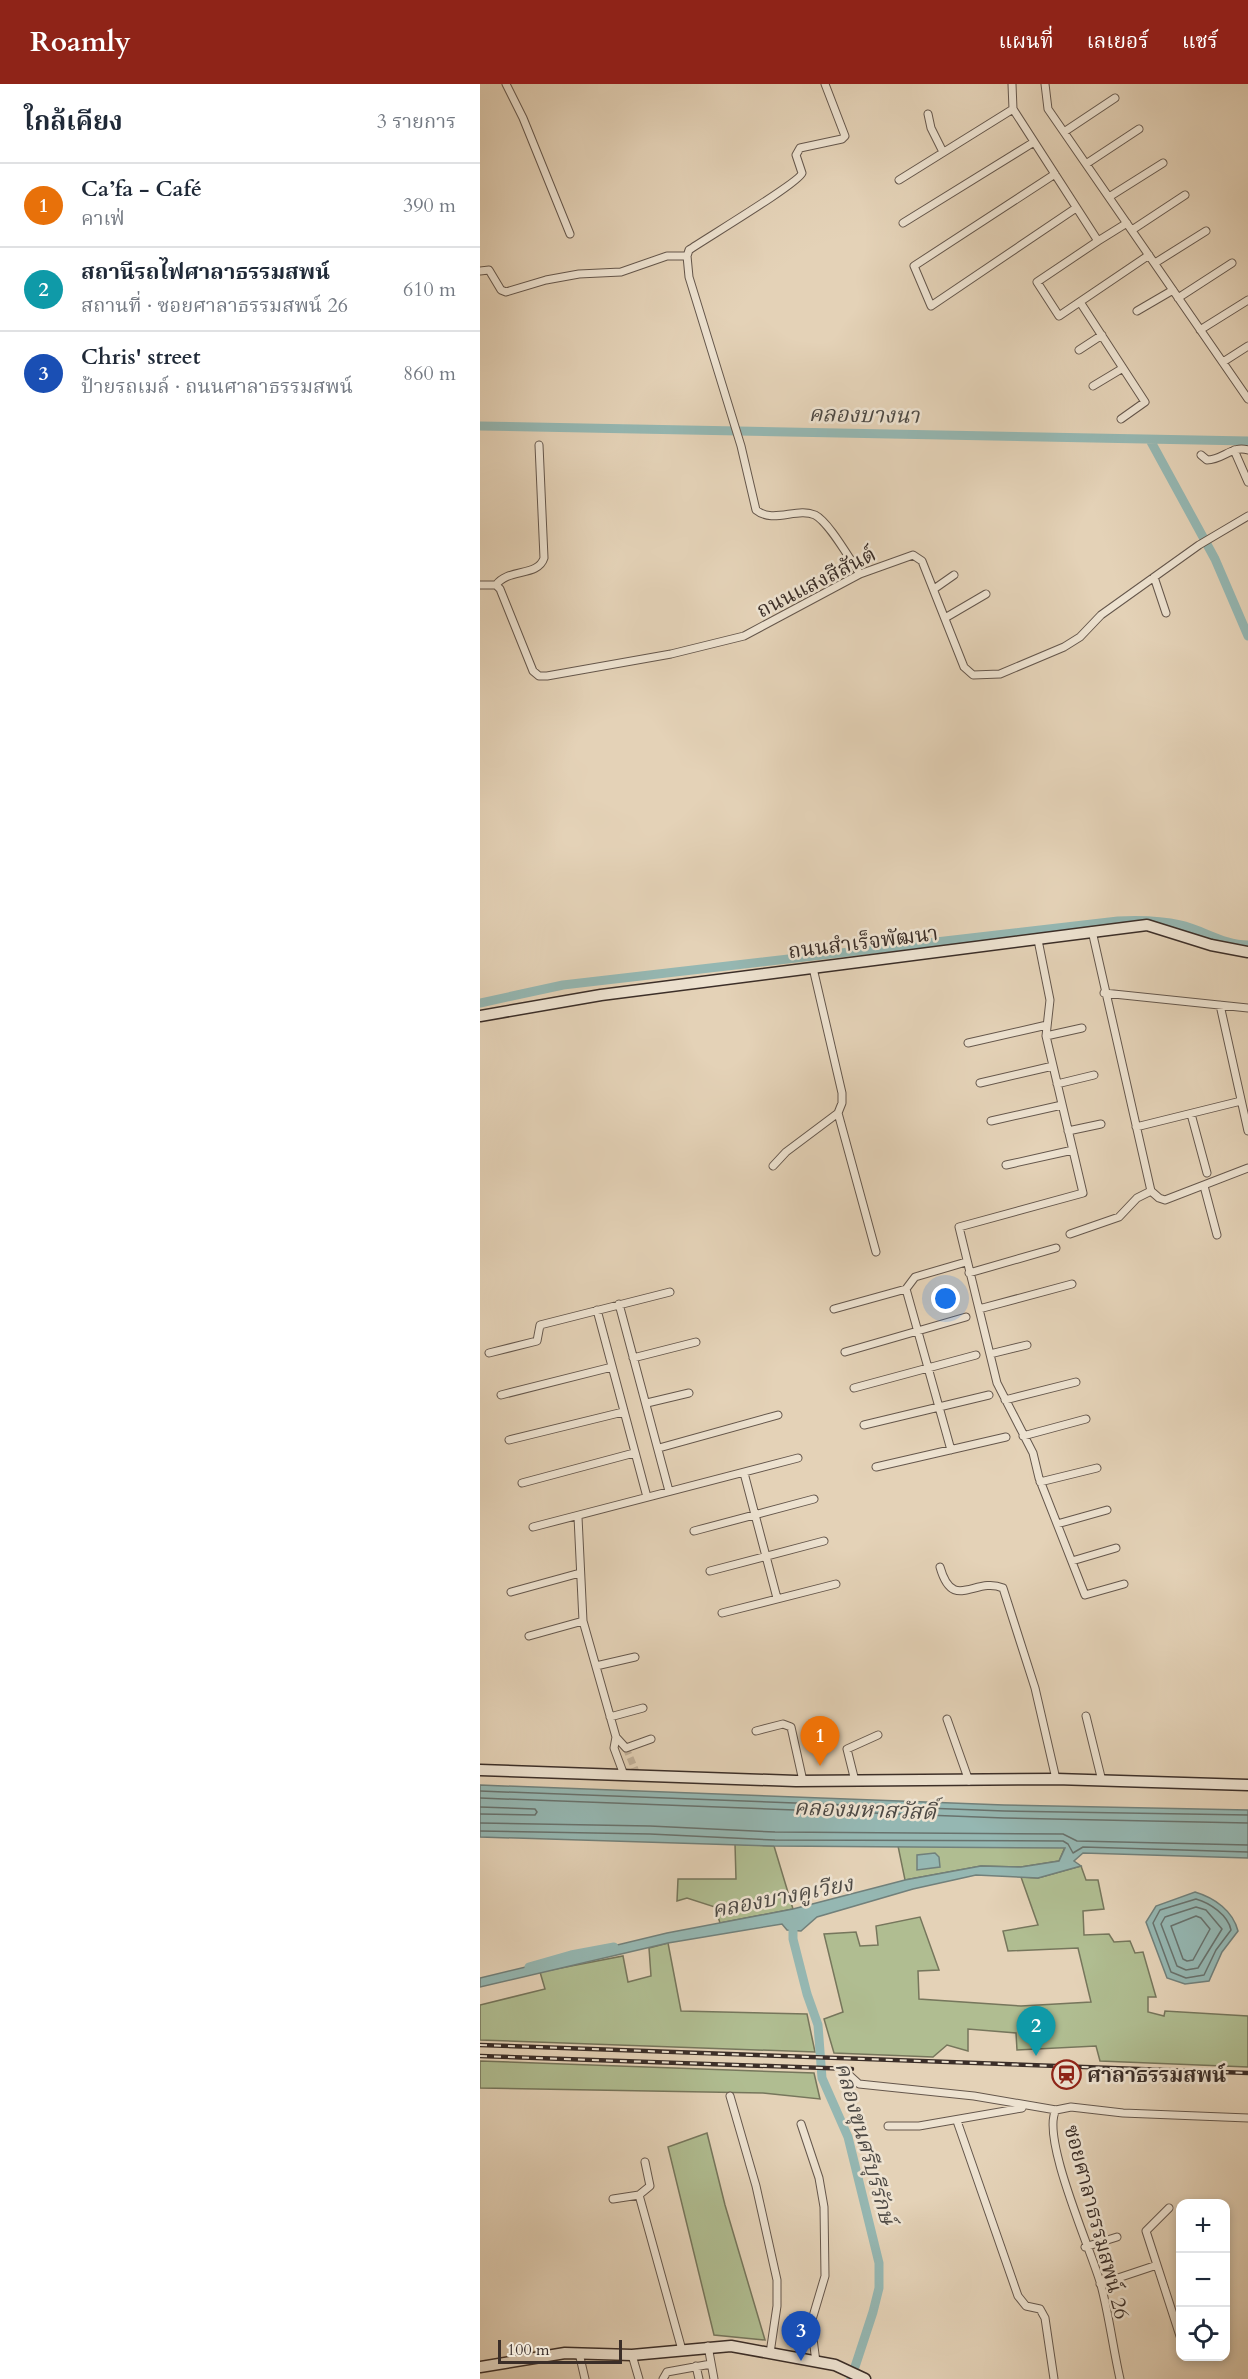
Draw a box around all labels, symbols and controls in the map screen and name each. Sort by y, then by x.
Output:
text: Roamly [30,23,131,61]
text: แผนที่ [999,27,1054,56]
text: เลเยอร์ [1087,27,1149,56]
text: แชร์ [1182,27,1218,56]
text: ใกล้เคียง [24,104,123,139]
text: 3 รายการ [377,108,456,135]
text: Ca’fa - Café [81,174,202,204]
text: 1 [38,192,49,219]
text: 390 m [403,192,456,219]
text: คาเฟ่ [81,205,125,232]
text: สถานีรถไฟศาลาธรรมสพน์ [81,257,330,287]
text: 2 [38,276,49,303]
text: 610 m [403,276,456,303]
text: สถานที่ · ซอยศาลาธรรมสพน์ 26 [81,292,348,319]
text: Chris' street [81,342,200,372]
text: 3 [38,360,49,387]
text: 860 m [403,360,456,387]
text: ป้ายรถเมล์ · ถนนศาลาธรรมสพน์ [81,373,353,400]
water label: คลองบางนา [808,399,921,431]
street label: ถนนแสงสีสันต์ [751,540,881,625]
street label: ถนนสำเร็จพัฒนา [786,919,940,966]
your location [931,1284,960,1313]
pin: 1 [800,1716,840,1766]
water label: คลองมหาสวัสดิ์ [793,1791,944,1828]
water label: คลองบางคูเวียง [709,1868,856,1925]
pin: 2 [1016,2006,1056,2056]
water label: คลองขุนศรีบุรีรักษ์ [828,2059,903,2231]
station icon: ศาลาธรรมสพน์ [1050,2059,1082,2091]
place label: ศาลาธรรมสพน์ [1087,2061,1226,2090]
street label: ซอยศาลาธรรมสพน์ 26 [1057,2122,1136,2323]
map controls [1176,2199,1230,2361]
button: + [1176,2199,1230,2253]
button: − [1176,2253,1230,2307]
button: locate [1176,2307,1230,2361]
pin: 3 [782,2312,820,2361]
scale bar [498,2337,622,2364]
text: 100 m [507,2339,549,2361]

